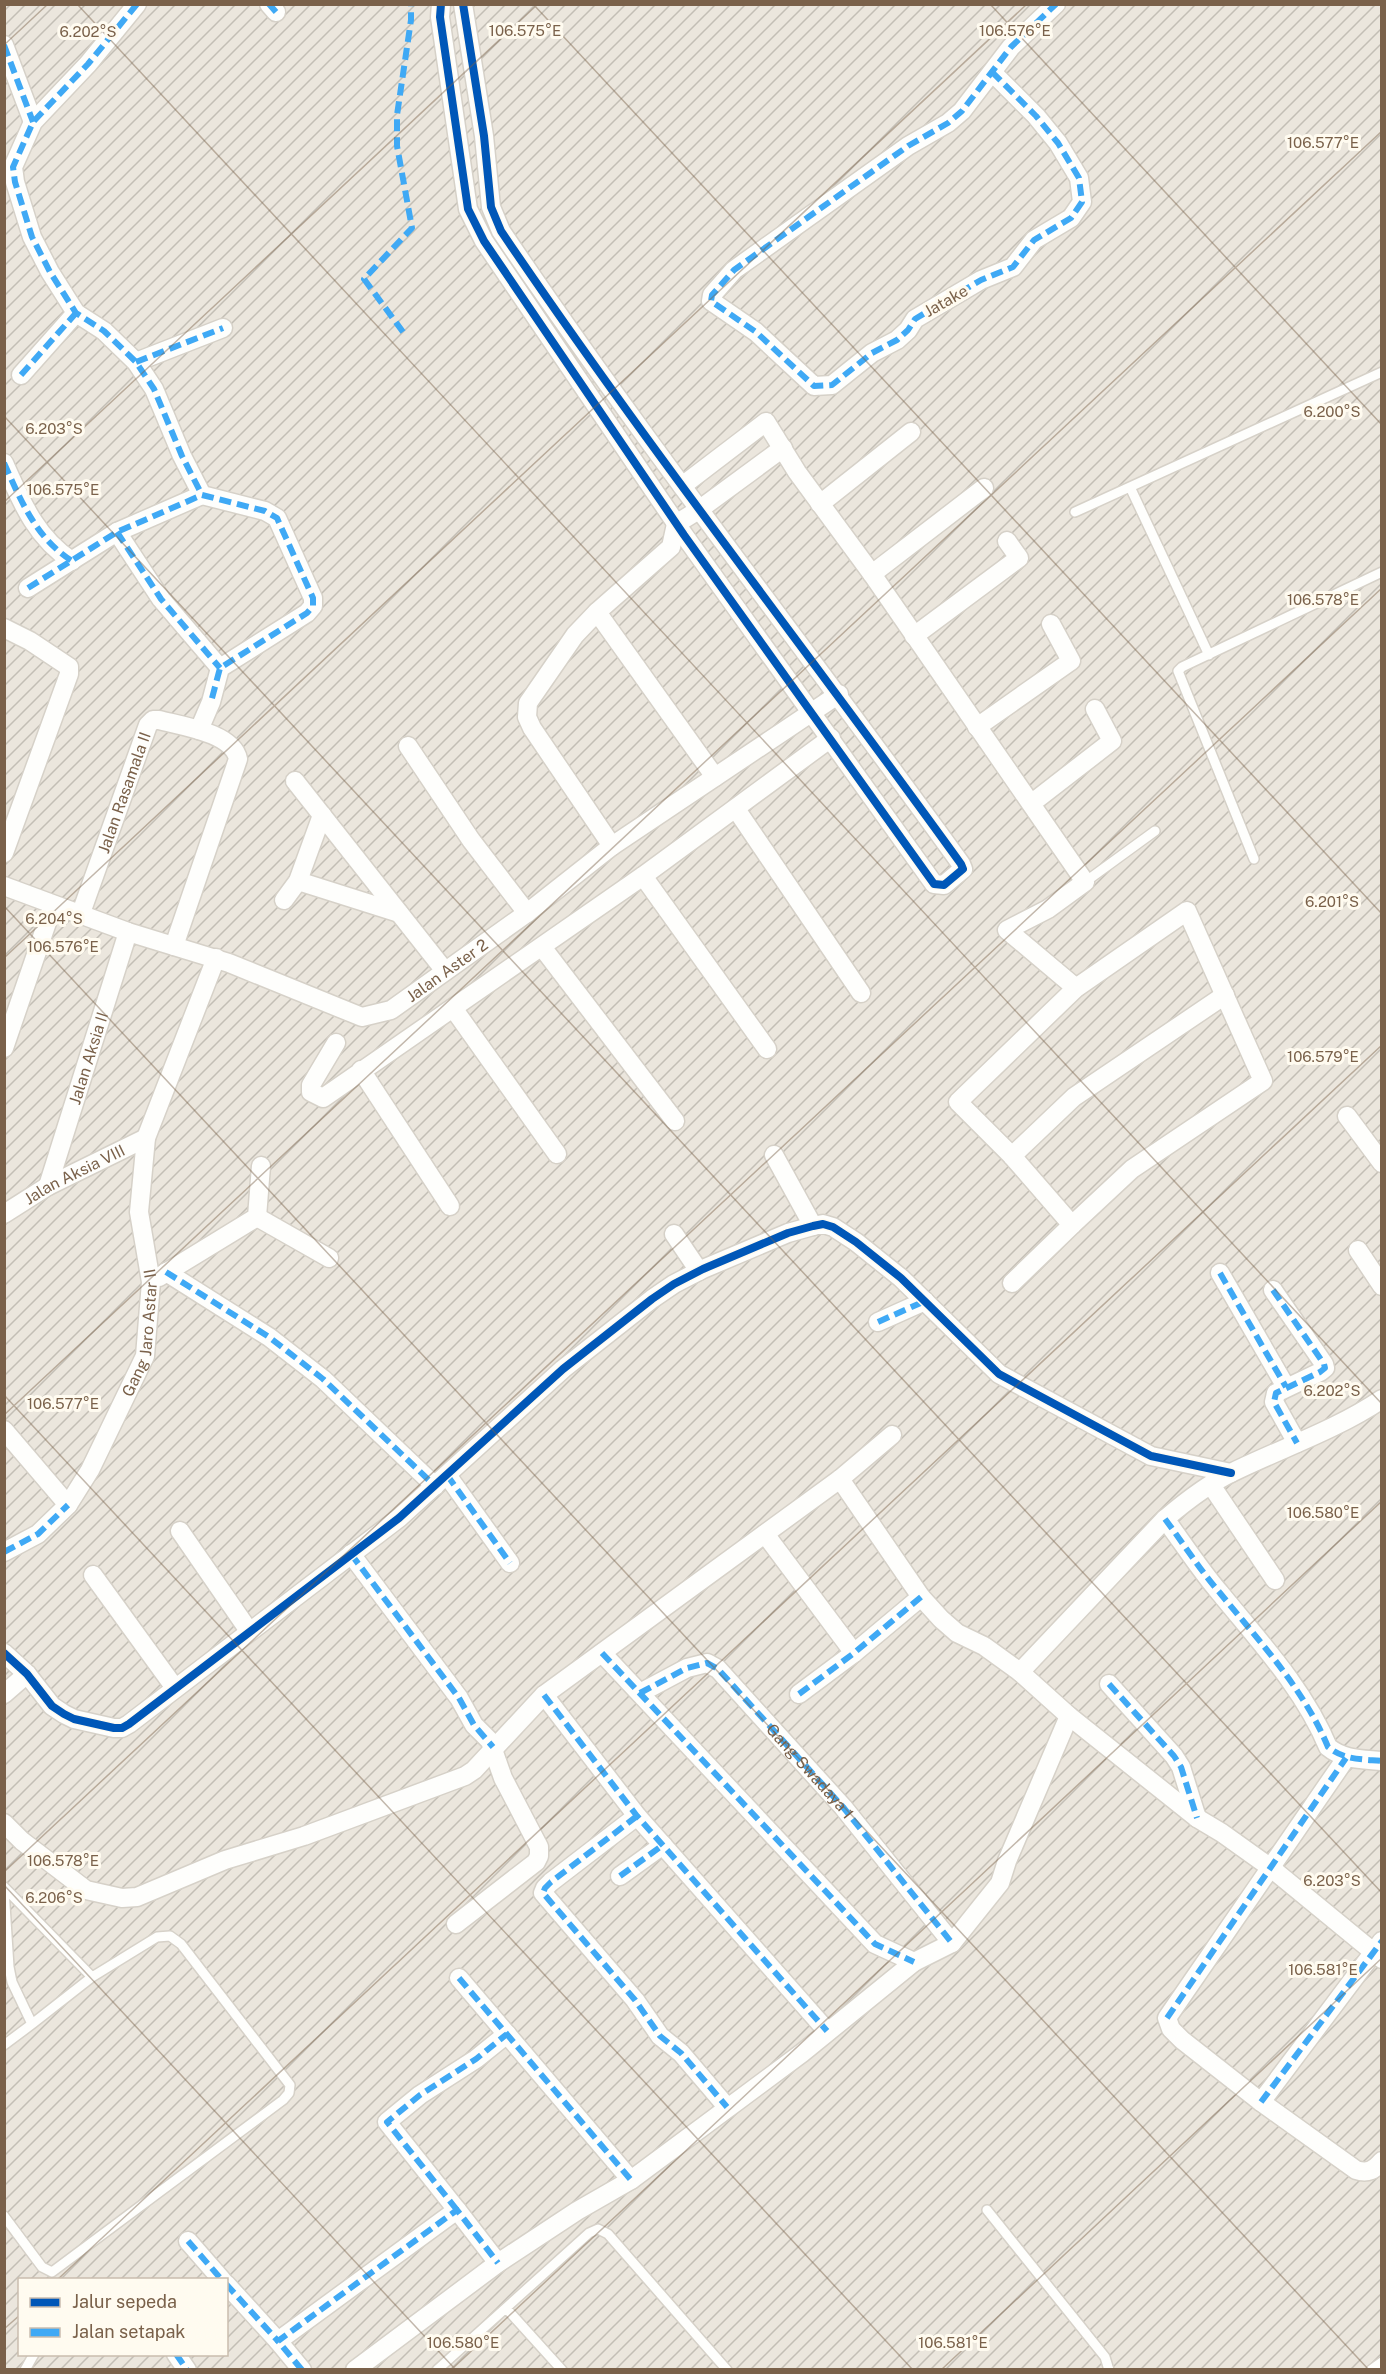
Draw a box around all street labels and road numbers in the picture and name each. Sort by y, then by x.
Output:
street label: Jatake [921,281,971,321]
street label: Jalan Rasamala II [94,729,154,856]
street label: Jalan Aster 2 [402,935,491,1006]
street label: Jalan Aksia II [65,1010,112,1107]
street label: Jalan Aksia VIII [20,1140,128,1208]
street label: Gang Jaro Astar II [117,1267,160,1399]
street label: Gang Swadaya 1 [763,1720,858,1822]

